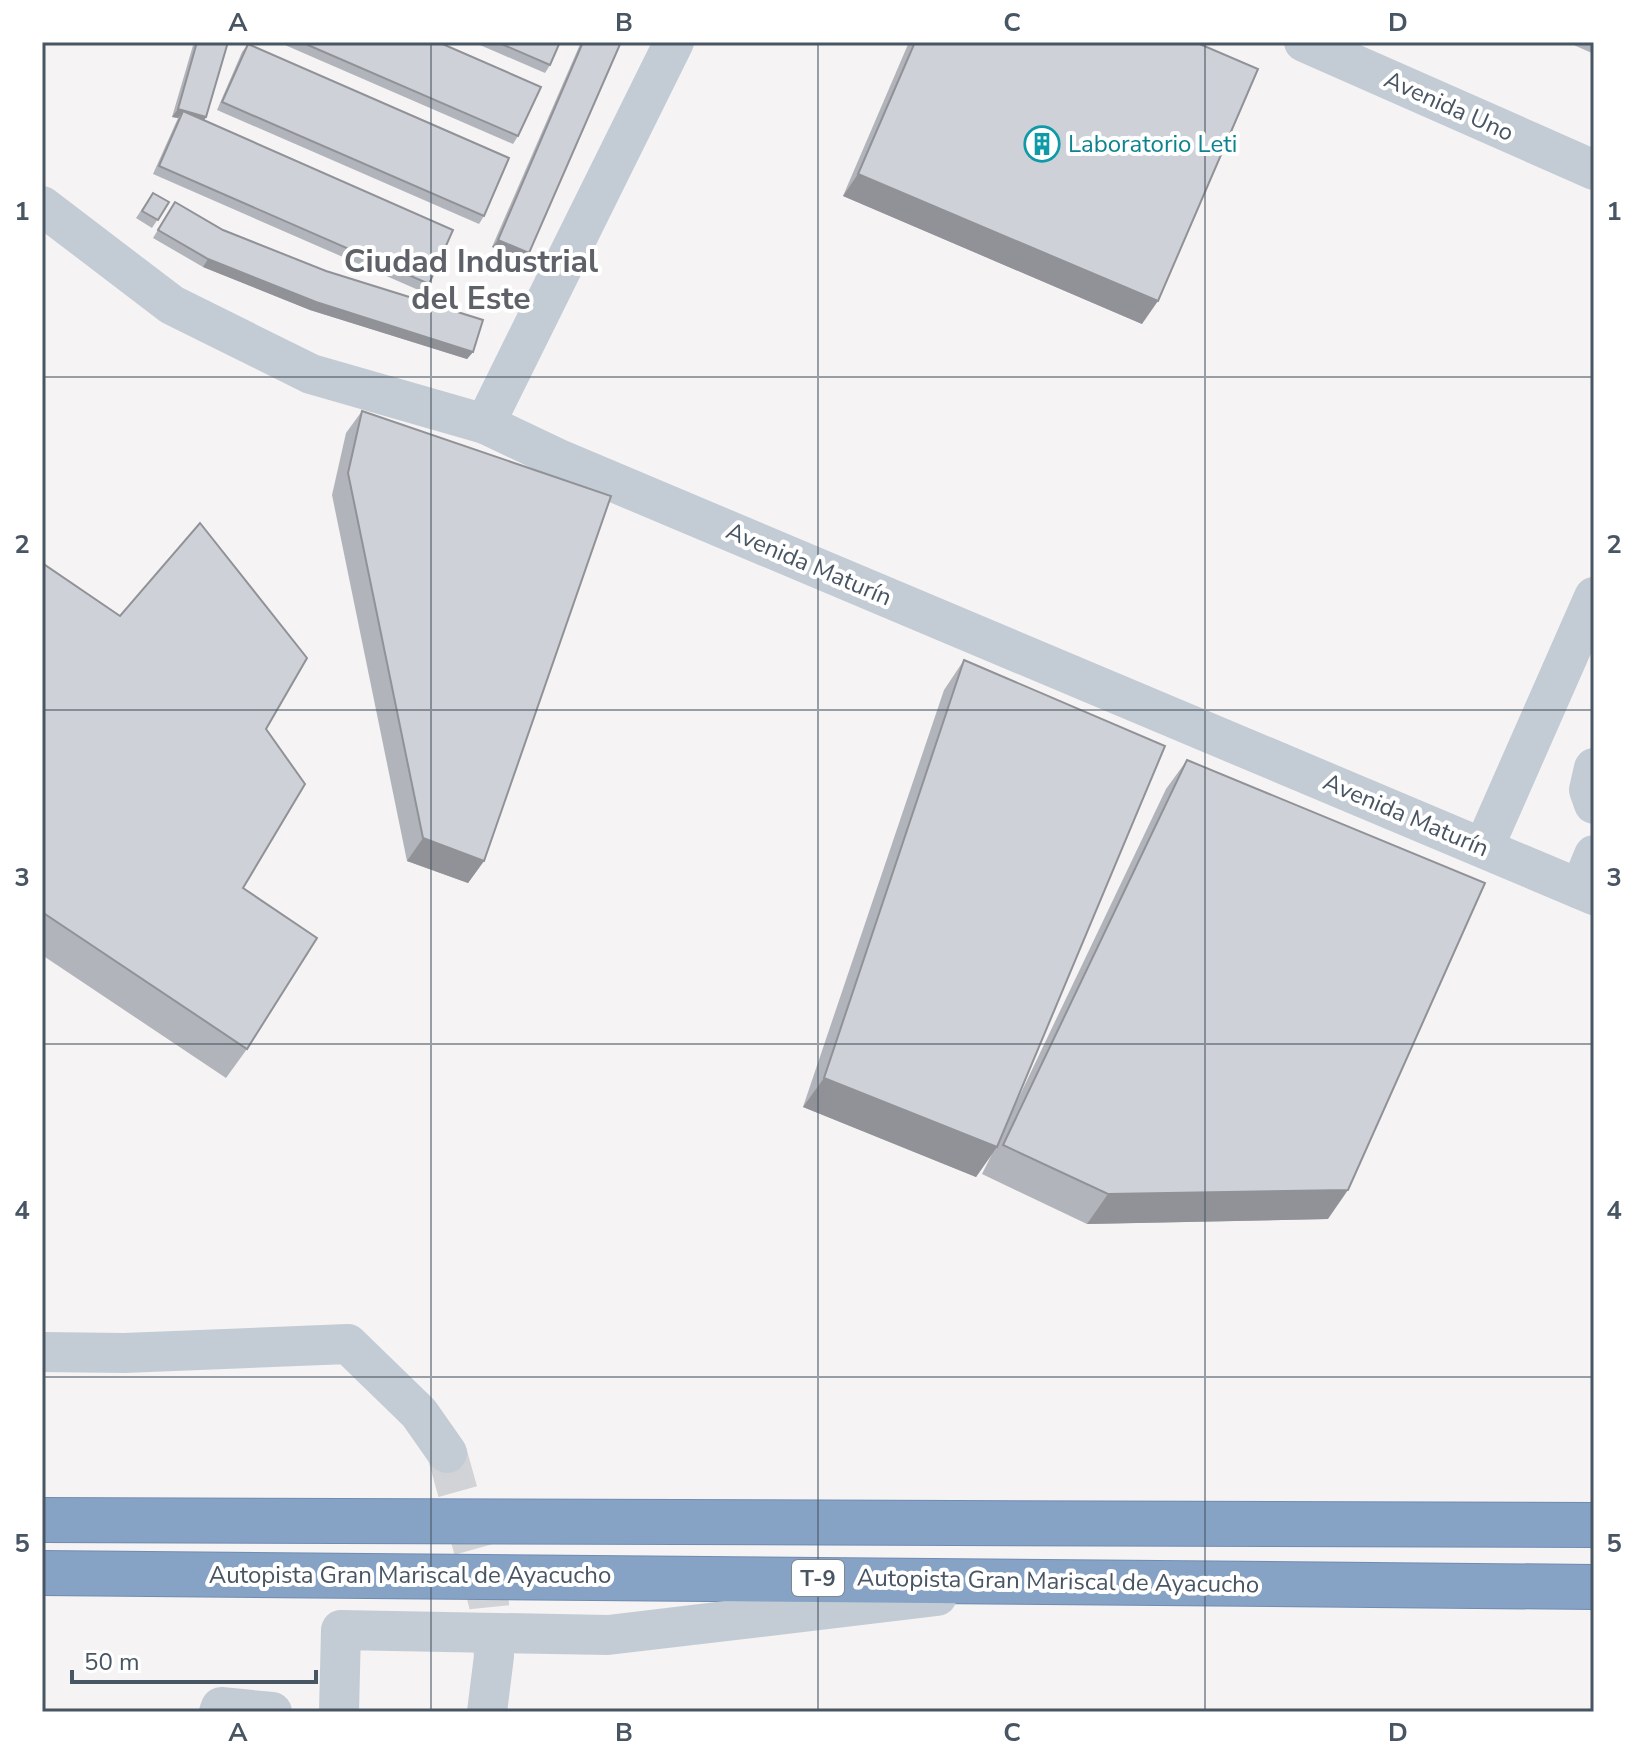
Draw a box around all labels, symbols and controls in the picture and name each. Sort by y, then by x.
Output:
text: A [228,5,248,40]
text: B [615,5,633,40]
text: C [1003,5,1021,40]
text: D [1388,5,1408,40]
street label: Avenida Uno [1379,63,1519,149]
building icon: Laboratorio Leti [1023,125,1061,163]
place label: Laboratorio Leti [1068,128,1237,160]
text: 1 [14,194,30,229]
text: 1 [1606,194,1622,229]
district label: Ciudad Industrial del Este [344,240,598,320]
street label: Avenida Maturín [721,515,897,613]
text: 2 [14,527,30,562]
text: 2 [1606,527,1622,562]
street label: Avenida Maturín [1318,766,1494,864]
text: 3 [14,860,30,895]
text: 3 [1606,860,1622,895]
text: 4 [14,1193,30,1228]
text: 4 [1606,1193,1622,1228]
text: 5 [14,1526,30,1561]
text: 5 [1606,1526,1622,1561]
street label: Autopista Gran Mariscal de Ayacucho [209,1559,611,1591]
road number: T-9 [792,1560,844,1596]
street label: Autopista Gran Mariscal de Ayacucho [857,1561,1259,1601]
scale bar [72,1634,316,1684]
text: 50 m [84,1646,140,1678]
text: A [228,1715,248,1750]
text: B [615,1715,633,1750]
text: C [1003,1715,1021,1750]
text: D [1388,1715,1408,1750]

